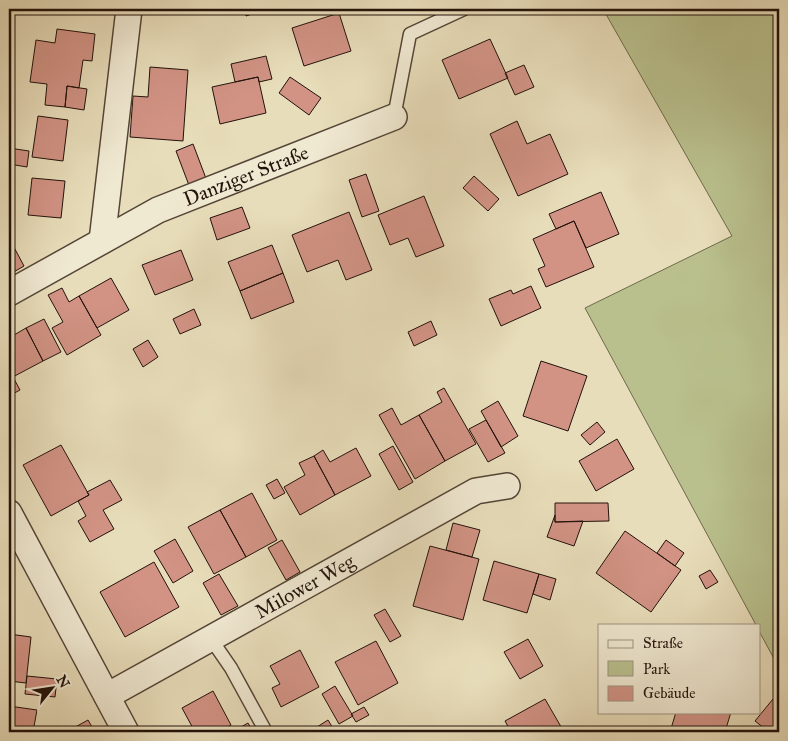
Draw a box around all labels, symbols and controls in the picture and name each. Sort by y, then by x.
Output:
street label: Danziger Straße [180,140,312,211]
street label: Milower Weg [250,549,360,624]
legend [598,624,760,714]
text: Straße [643,634,683,652]
text: Park [643,660,670,678]
north arrow [28,664,78,714]
text: N [52,672,73,691]
text: Gebäude [643,684,696,702]

